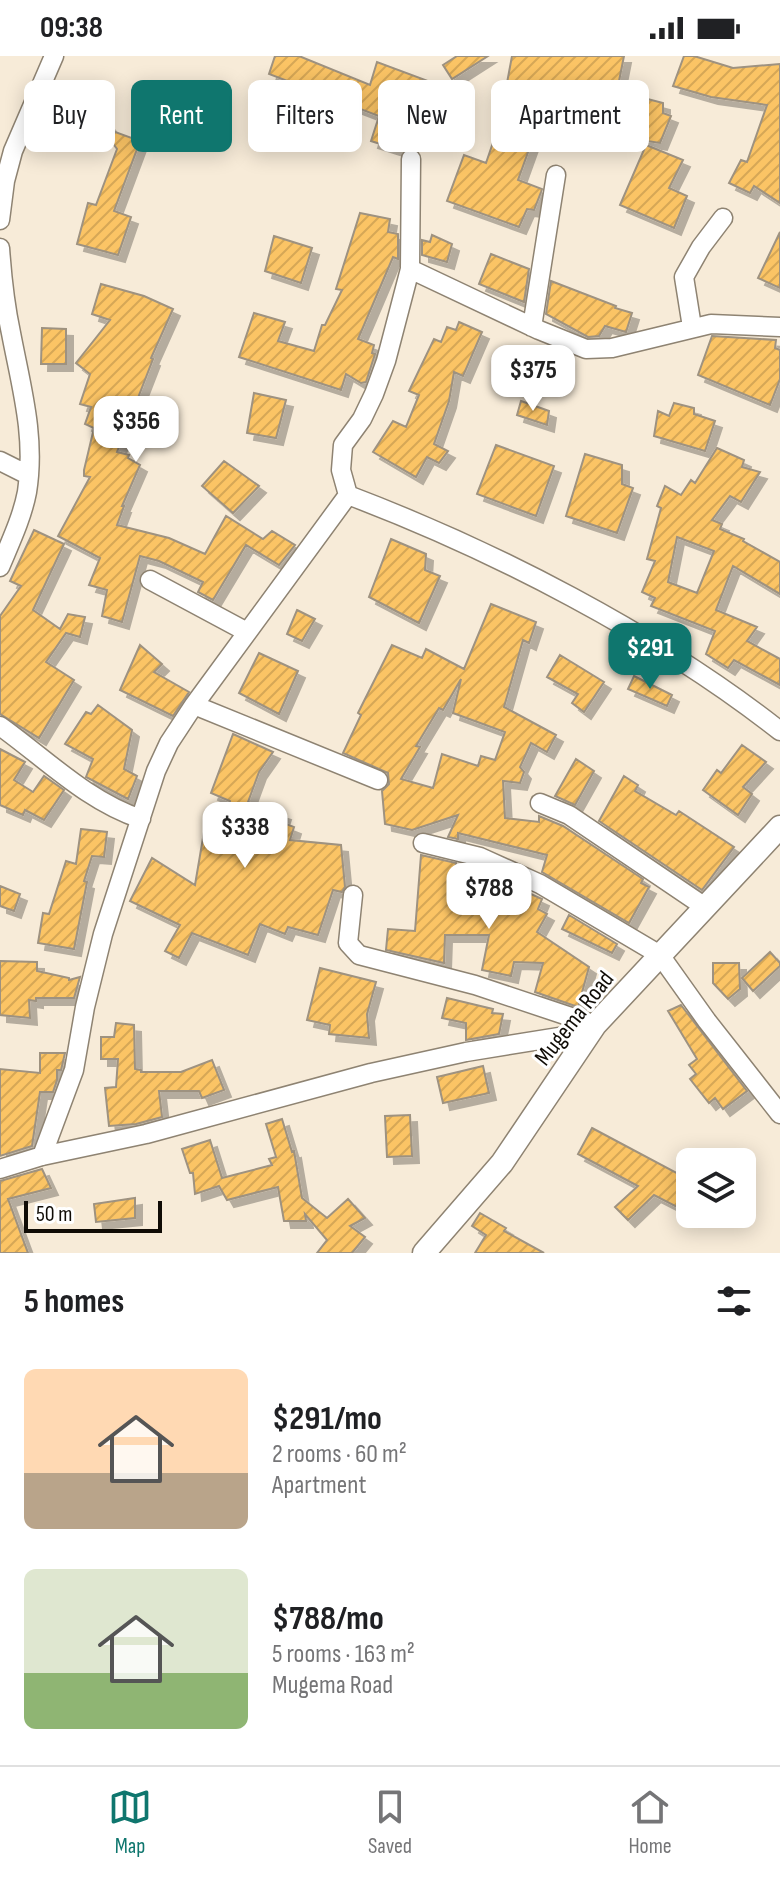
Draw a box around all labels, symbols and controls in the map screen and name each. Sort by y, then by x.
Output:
text: 09:38 [40,10,103,46]
chip: Buy [24,80,115,152]
chip: Rent [131,80,232,152]
chip: Filters [248,80,362,152]
chip: New [378,80,475,152]
chip: Apartment [491,80,649,152]
pin: $375 [486,345,580,413]
text: $375 [509,355,557,386]
pin: $356 [89,396,183,464]
text: $356 [112,406,160,437]
pin: $291 [603,623,697,691]
text: $291 [626,633,674,664]
pin: $338 [198,802,292,870]
text: $338 [221,812,269,843]
pin: $788 [442,863,536,931]
text: $788 [464,873,514,904]
street label: Mugema Road [529,965,620,1071]
map controls [676,1148,756,1228]
button: layers [676,1148,756,1228]
scale bar [24,1197,162,1233]
text: 50 m [36,1201,72,1228]
icon: filters [712,1279,756,1323]
text: 5 homes [24,1281,124,1322]
text: $291/mo [272,1398,382,1439]
icon: home [88,1401,184,1497]
text: 2 rooms · 60 m² [272,1439,407,1470]
text: Apartment [272,1470,366,1501]
text: $788/mo [272,1598,384,1639]
icon: home [88,1601,184,1697]
text: 5 rooms · 163 m² [272,1639,415,1670]
text: Mugema Road [272,1670,393,1701]
tab: Map [108,1785,152,1860]
tab: Saved [368,1785,412,1860]
tab: Home [628,1785,672,1860]

